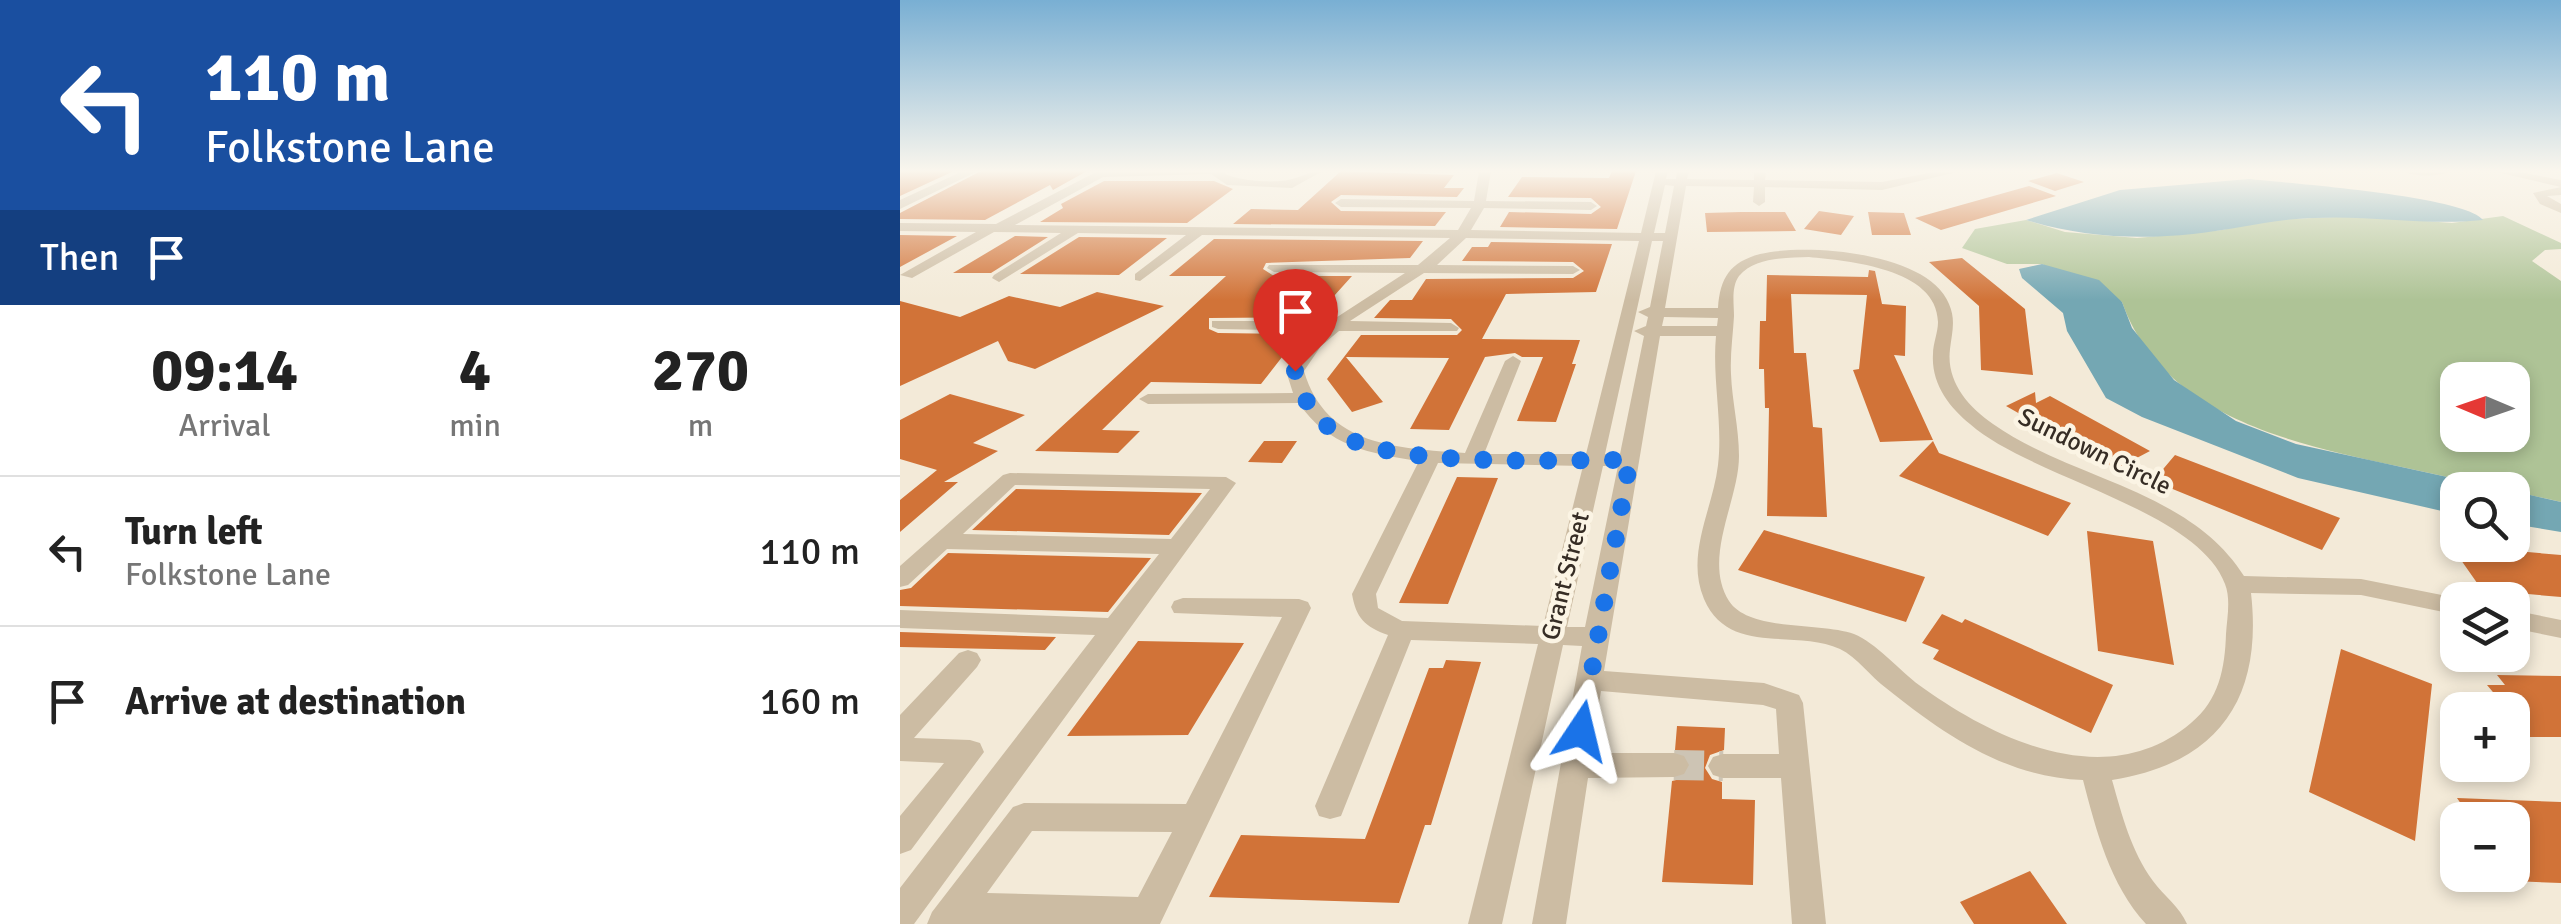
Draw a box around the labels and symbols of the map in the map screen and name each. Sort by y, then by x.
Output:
pin [1253,269,1338,372]
north arrow [2440,362,2530,452]
street label: Sundown Circle [2013,401,2177,501]
street label: Grant Street [1534,509,1596,643]
position arrow [1529,679,1633,783]

